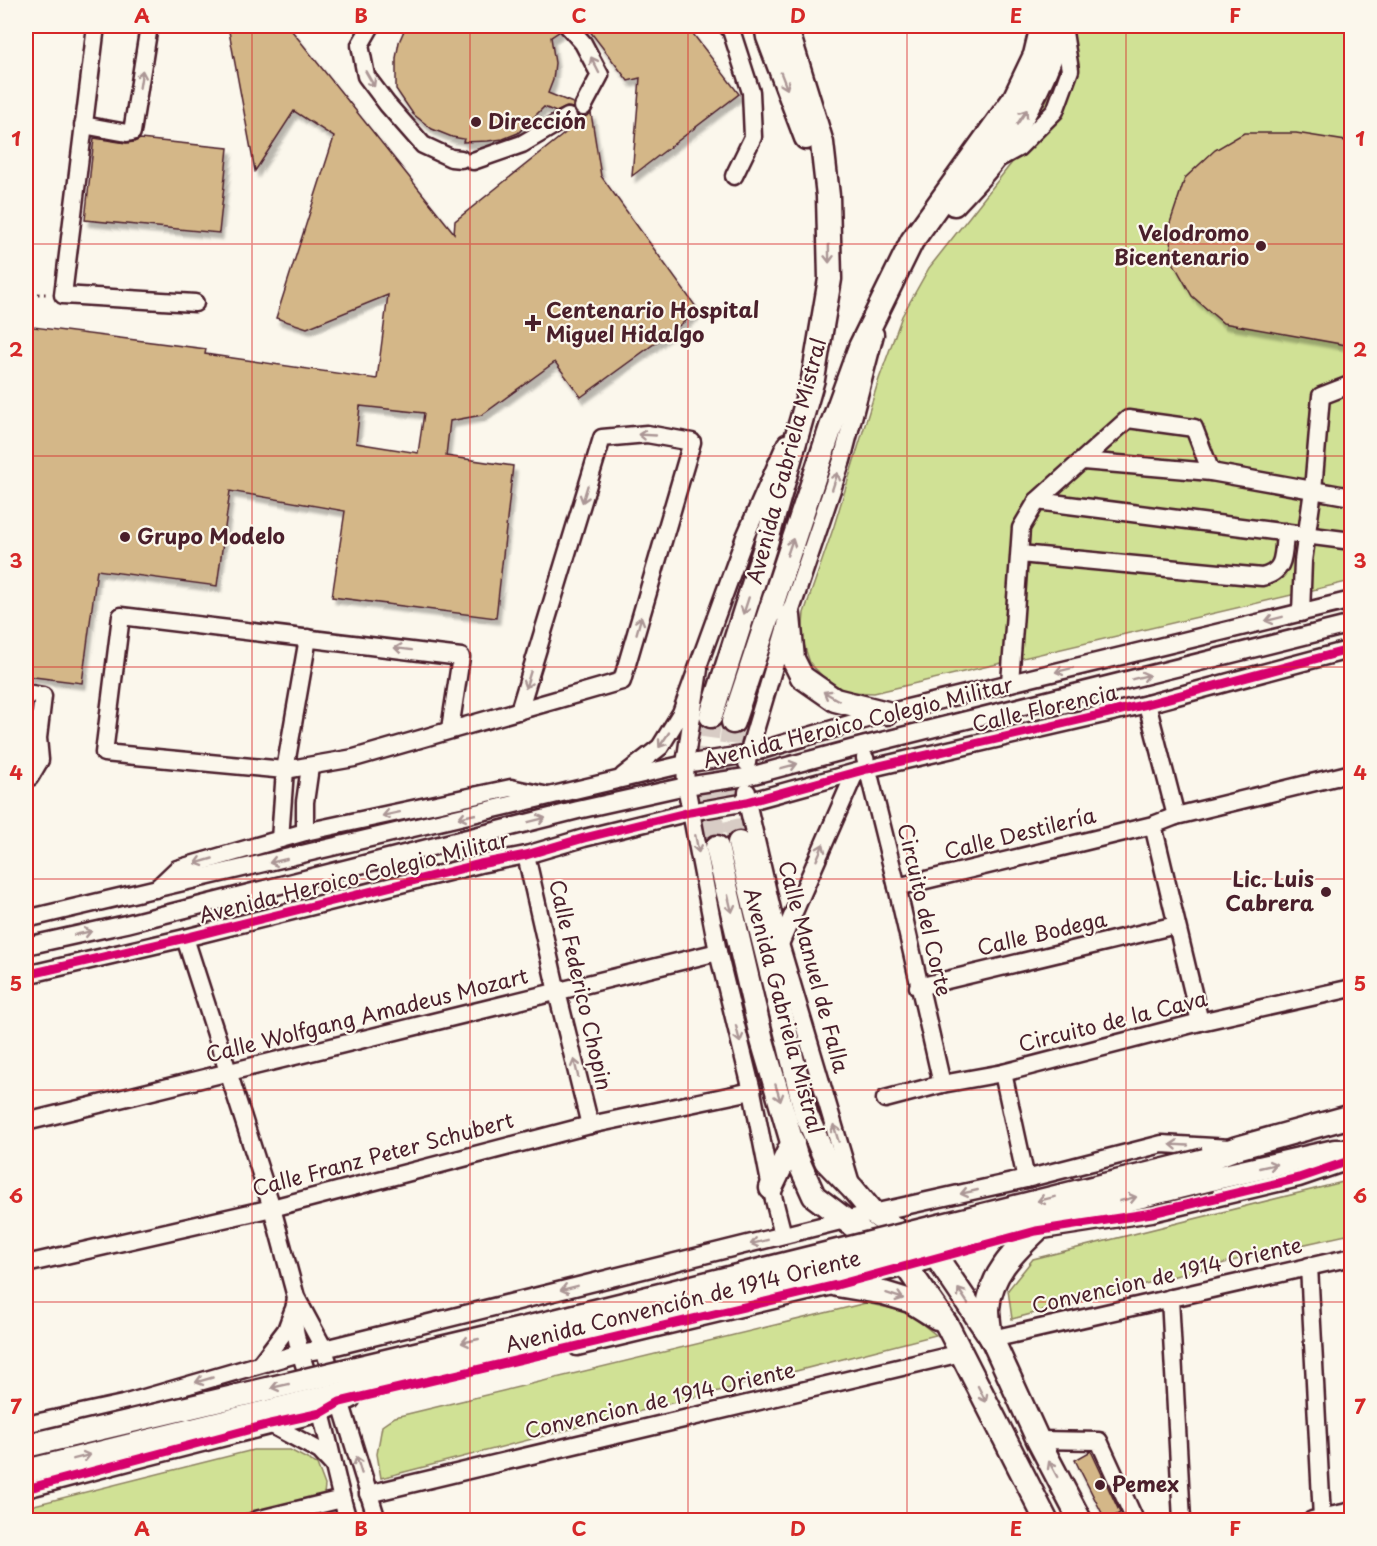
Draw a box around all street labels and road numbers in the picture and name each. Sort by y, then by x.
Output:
street label: Avenida Gabriela Mistral [737,334,833,587]
street label: Avenida Heroico Colegio Militar [699,667,1016,775]
street label: Calle Florencia [969,675,1121,739]
street label: Calle Destilería [940,798,1099,866]
street label: Circuito del Corte [890,820,961,999]
street label: Avenida Heroico Colegio Militar [195,822,512,930]
street label: Calle Manuel de Falla [771,857,859,1077]
street label: Calle Federico Chopin [542,876,622,1093]
street label: Avenida Gabriela Mistral [737,884,833,1137]
street label: Calle Bodega [974,902,1110,963]
street label: Calle Wolfgang Amadeus Mozart [202,958,531,1070]
street label: Circuito de la Cava [1015,981,1211,1059]
street label: Calle Franz Peter Schubert [248,1103,517,1203]
street label: Convencion de 1914 Oriente [1028,1227,1305,1321]
street label: Avenida Convención de 1914 Oriente [502,1240,863,1360]
street label: Convencion de 1914 Oriente [521,1352,798,1446]

